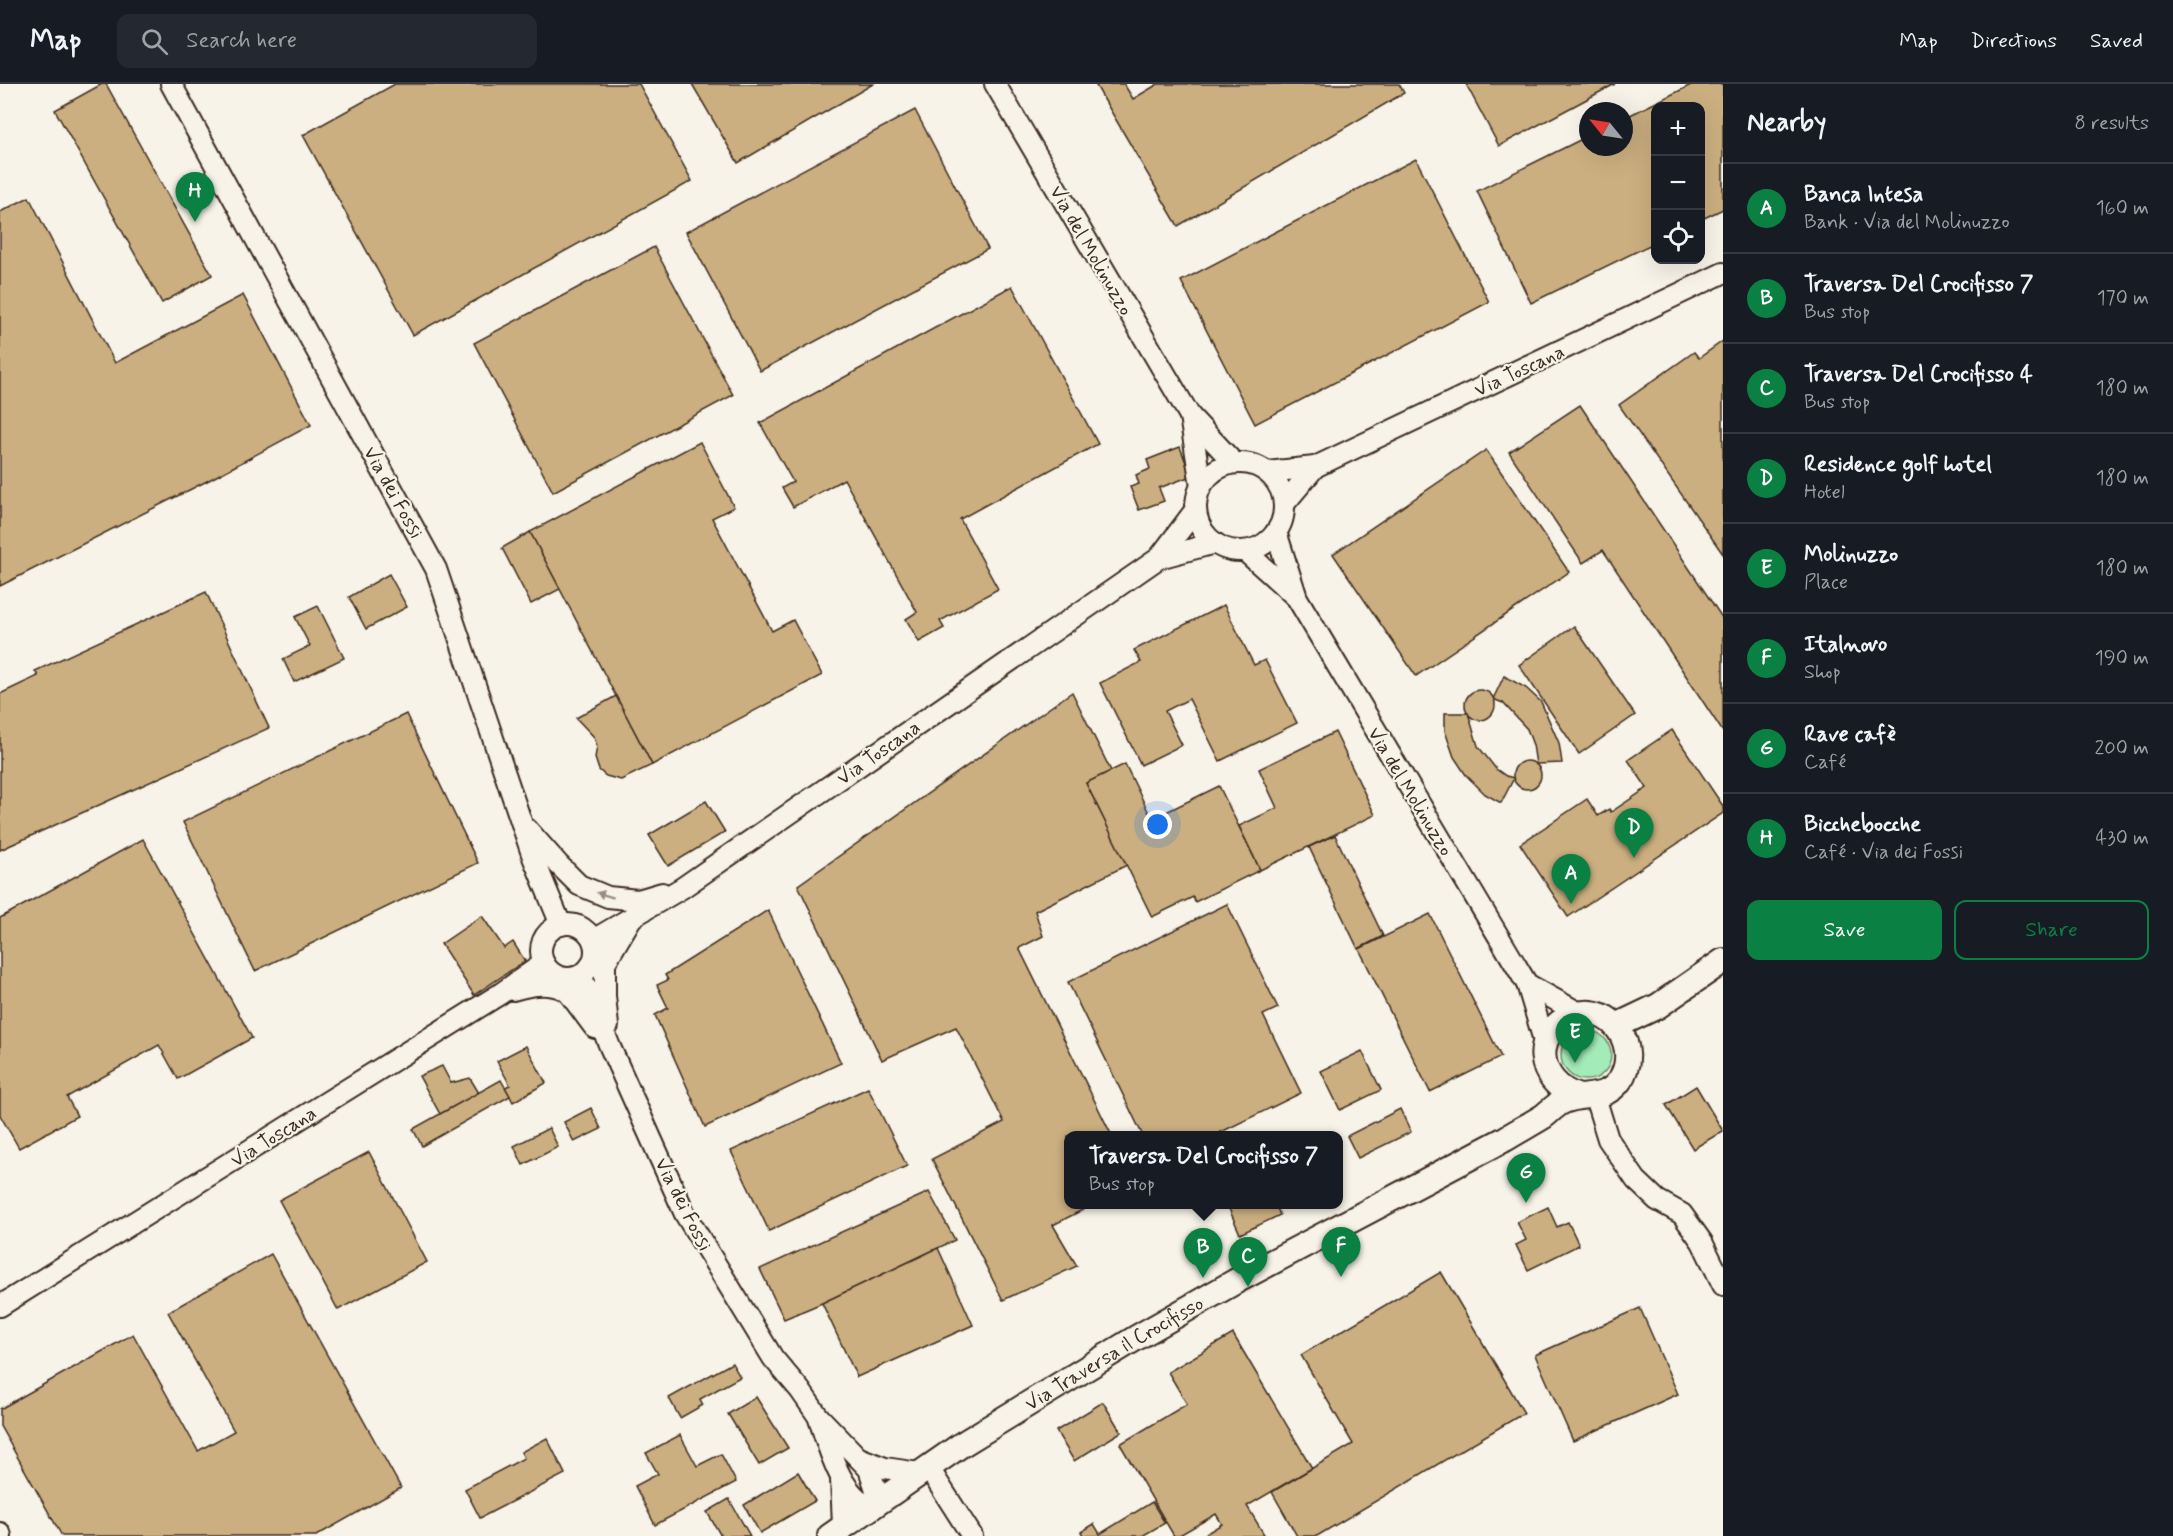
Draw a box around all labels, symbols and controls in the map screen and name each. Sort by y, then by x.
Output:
search box [117,14,537,68]
text: Map [30,23,81,60]
icon: search [138,25,171,58]
text: Search here [186,27,297,55]
text: Map [1899,27,1938,55]
text: Directions [1971,27,2057,55]
text: Saved [2090,27,2143,55]
north arrow [1579,102,1633,156]
map controls [1651,102,1705,264]
button: + [1651,102,1705,156]
text: Nearby [1747,106,1826,140]
text: 8 results [2075,110,2149,137]
button: − [1651,156,1705,210]
pin: H [176,172,214,222]
street label: Via del Molinuzzo [1043,181,1139,321]
text: Banca Intesa [1804,181,1923,209]
text: A [1760,195,1773,222]
text: 160 m [2096,195,2149,222]
text: Bank · Via del Molinuzzo [1804,209,2010,236]
button: locate [1651,210,1705,264]
text: Traversa Del Crocifisso 7 [1804,271,2033,299]
text: B [1760,285,1773,312]
text: 170 m [2097,285,2149,312]
text: Bus stop [1804,299,1870,326]
street label: Via Toscana [1470,339,1569,404]
text: Traversa Del Crocifisso 4 [1804,361,2033,389]
text: C [1759,375,1774,402]
text: 180 m [2096,375,2149,402]
text: Bus stop [1804,389,1870,416]
street label: Via dei Fossi [356,442,429,544]
text: Residence golf hotel [1804,451,1992,479]
text: D [1760,465,1773,492]
text: 180 m [2096,465,2149,492]
text: Hotel [1804,479,1845,506]
text: Molinuzzo [1804,541,1898,569]
text: E [1761,555,1772,582]
text: 180 m [2096,555,2149,582]
text: Place [1804,569,1848,596]
text: Italnovo [1804,631,1887,659]
text: F [1761,645,1772,672]
text: 190 m [2095,645,2149,672]
text: Shop [1804,659,1841,686]
street label: Via Toscana [831,714,926,792]
text: Rave cafè [1804,721,1896,749]
street label: Via del Molinuzzo [1361,722,1459,861]
text: G [1760,735,1773,762]
text: 200 m [2094,735,2149,762]
text: Café [1804,749,1846,776]
pin: D [1614,808,1654,858]
your location [1143,810,1172,839]
text: Bicchebocche [1804,811,1921,839]
text: H [1760,825,1773,852]
text: 430 m [2096,825,2149,852]
text: Café · Via dei Fossi [1804,839,1963,866]
pin: A [1552,854,1590,904]
one-way arrow [596,890,614,899]
button: Save [1747,900,1942,960]
button: Share [1954,900,2149,960]
pin: E [1556,1014,1594,1063]
street label: Via Toscana [226,1100,322,1174]
popup [1064,1131,1343,1209]
text: Traversa Del Crocifisso 7 [1089,1143,1318,1171]
street label: Via dei Fossi [648,1153,718,1256]
pin: G [1506,1154,1546,1203]
text: Bus stop [1089,1171,1155,1198]
pin: B [1184,1228,1222,1278]
pin: F [1322,1228,1360,1277]
pin: C [1228,1238,1268,1287]
street label: Via Traversa il Crocifisso [1020,1290,1209,1418]

